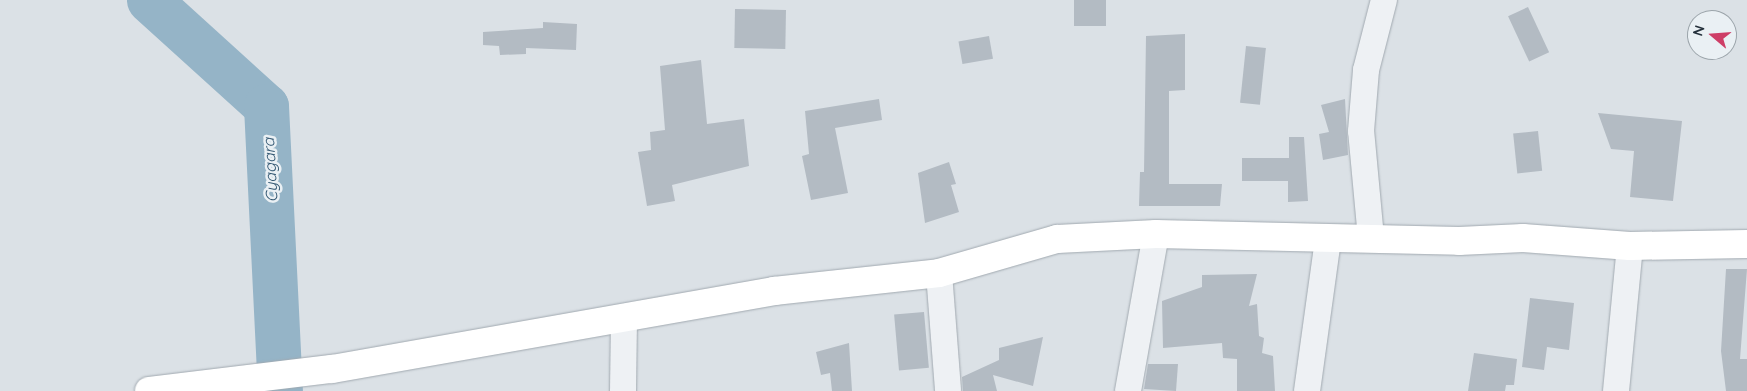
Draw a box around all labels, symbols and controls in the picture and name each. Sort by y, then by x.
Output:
north arrow [1687,10,1737,60]
text: N [1689,23,1709,38]
water label: Cyagara [259,137,281,203]

